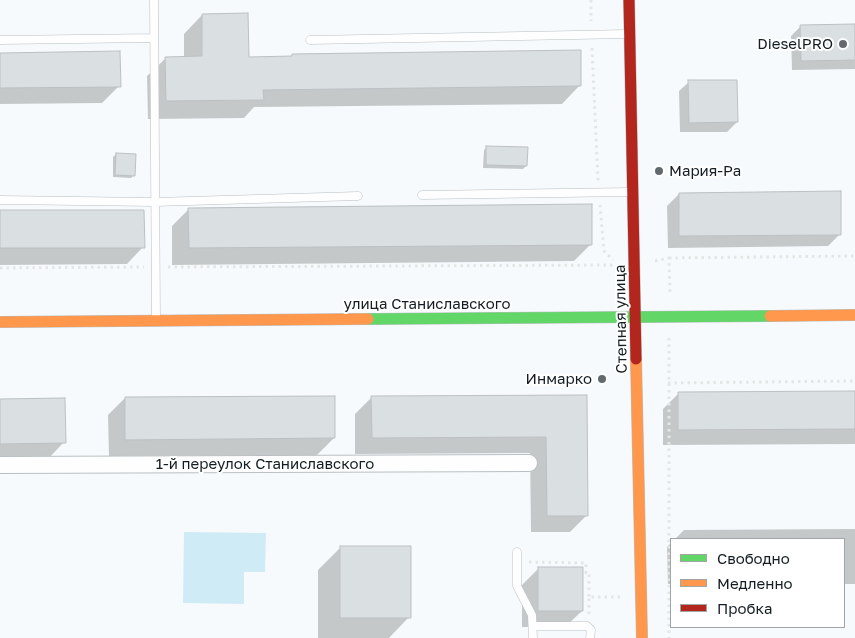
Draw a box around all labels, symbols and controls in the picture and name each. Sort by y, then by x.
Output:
place label: DieselPRO [757,35,833,53]
marker: DieselPRO [837,38,849,50]
place label: Мария-Ра [669,162,741,180]
marker: Мария-Ра [653,165,665,177]
street label: Степная улица [611,264,631,374]
street label: улица Станиславского [344,295,510,313]
place label: Инмарко [526,370,592,388]
marker: Инмарко [596,373,608,385]
street label: 1-й переулок Станиславского [156,455,374,473]
legend [670,538,845,628]
text: Свободно [717,549,790,567]
text: Медленно [717,574,793,592]
text: Пробка [717,599,772,617]

